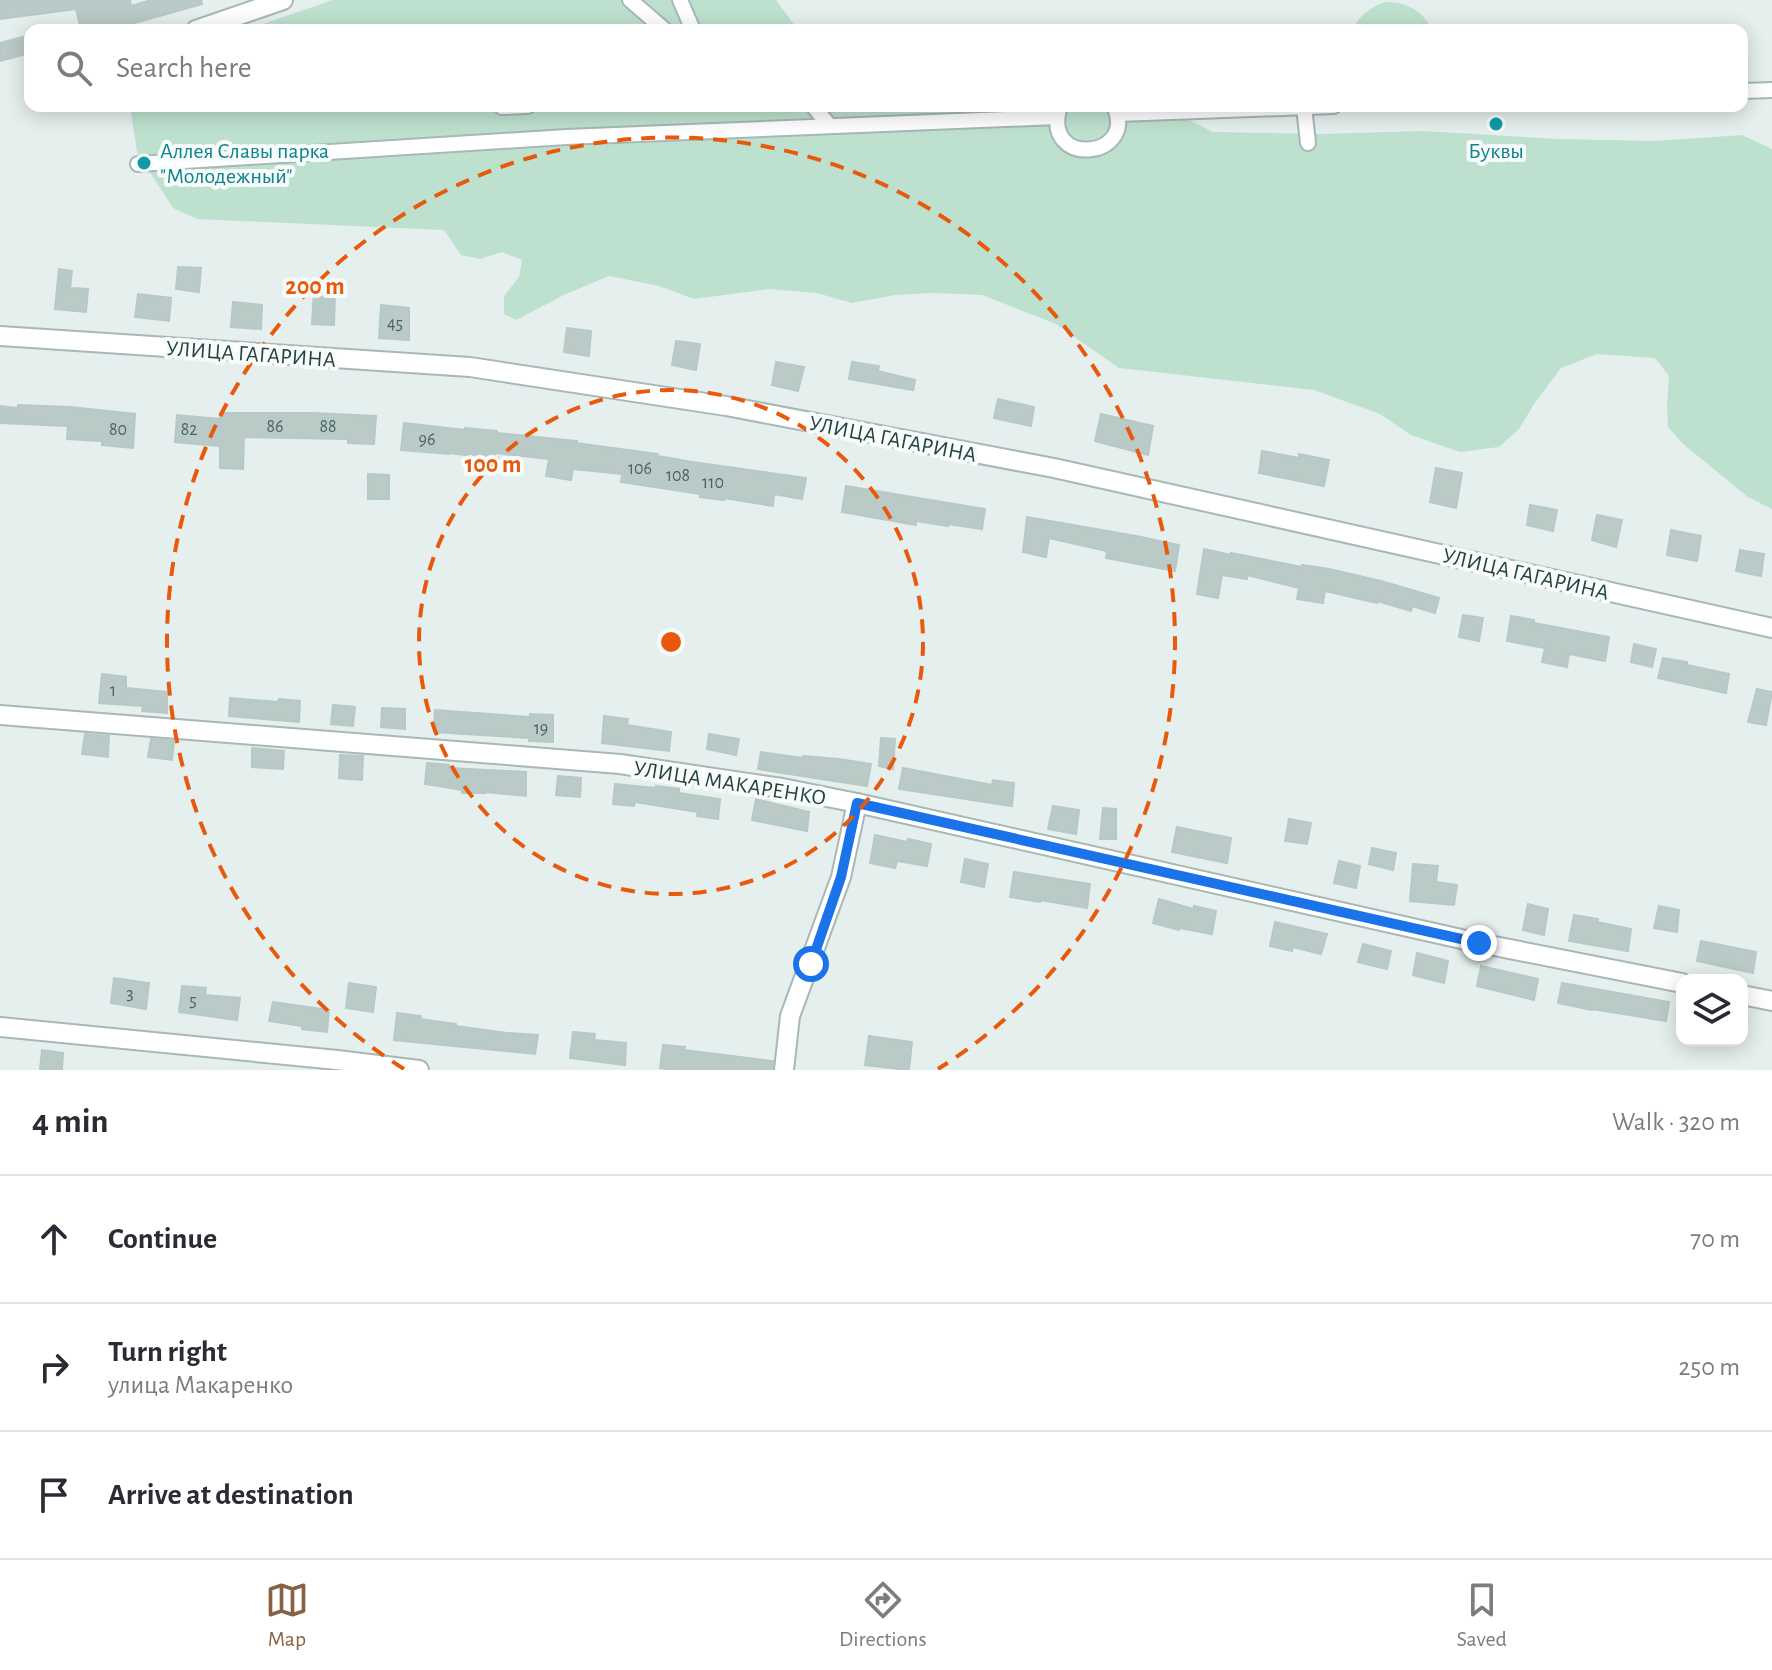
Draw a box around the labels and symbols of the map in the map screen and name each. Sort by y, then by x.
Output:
marker: Буквы [1487,115,1505,133]
place label: Аллея Славы парка "Молодежный" [160,140,329,187]
place label: Буквы [1468,140,1524,162]
marker: Аллея Славы парка "Молодежный" [135,154,153,172]
text: 200 m [285,275,345,299]
house number: 45 [387,315,403,333]
street label: УЛИЦА ГАГАРИНА [165,337,337,371]
street label: УЛИЦА ГАГАРИНА [807,412,979,466]
house number: 86 [267,418,284,436]
house number: 88 [319,418,337,436]
house number: 80 [109,421,127,439]
house number: 82 [181,421,197,439]
house number: 96 [419,431,435,449]
text: 100 m [465,453,521,477]
house number: 106 [628,460,652,478]
house number: 108 [666,467,690,485]
house number: 110 [702,474,724,492]
street label: УЛИЦА ГАГАРИНА [1440,544,1611,604]
centre of rings [657,628,685,656]
house number: 1 [110,682,116,700]
house number: 19 [534,720,548,738]
street label: УЛИЦА МАКАРЕНКО [632,757,828,809]
route end [1461,925,1497,961]
route start [793,946,829,982]
house number: 3 [126,985,134,1003]
house number: 5 [189,992,197,1010]

